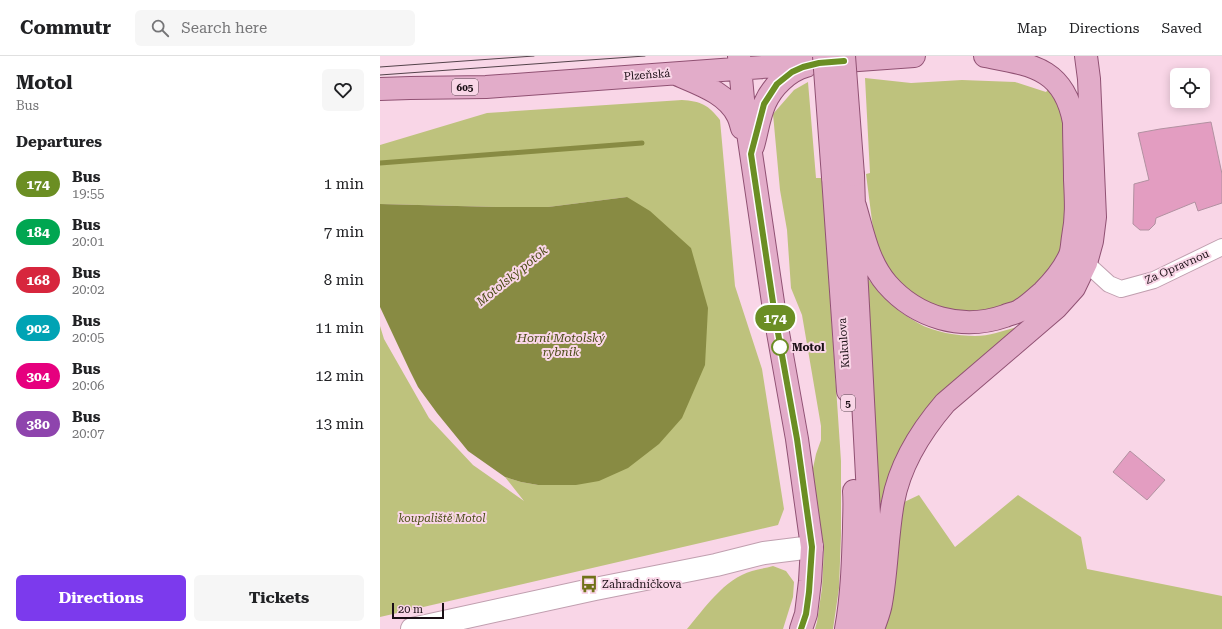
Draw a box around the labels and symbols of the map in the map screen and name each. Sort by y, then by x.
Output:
street label: Plzeňská [623,67,671,83]
road number: 605 [452,79,478,95]
water label: Motolský potok [473,243,551,309]
street label: Za Opravnou [1143,247,1211,287]
line badge: 174 [752,305,798,331]
street label: Kukulova [836,317,852,369]
water label: Horní Motolský rybník [516,331,606,359]
marker: Motol [771,338,789,356]
place label: Motol [792,341,825,354]
road number: 5 [841,395,855,411]
park label: koupaliště Motol [399,512,485,525]
bus stop icon: Zahradníčkova [579,574,599,594]
place label: Zahradníčkova [602,578,681,591]
scale bar [392,601,444,620]

